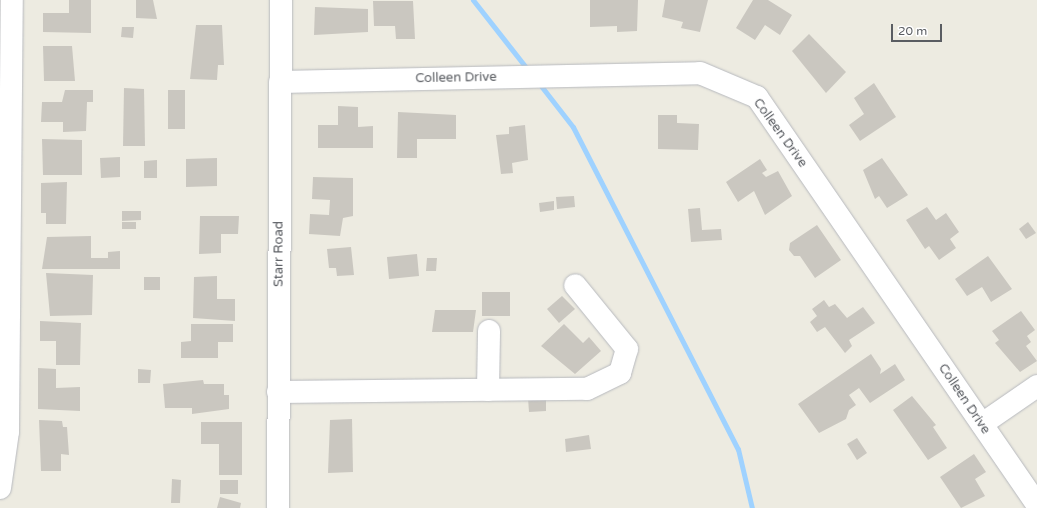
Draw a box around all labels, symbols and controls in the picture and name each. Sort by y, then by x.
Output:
scale bar [893,16,944,42]
text: 20 m [898,24,927,38]
street label: Colleen Drive [415,69,497,87]
street label: Colleen Drive [750,96,810,170]
street label: Starr Road [271,221,287,287]
street label: Colleen Drive [935,361,993,437]

